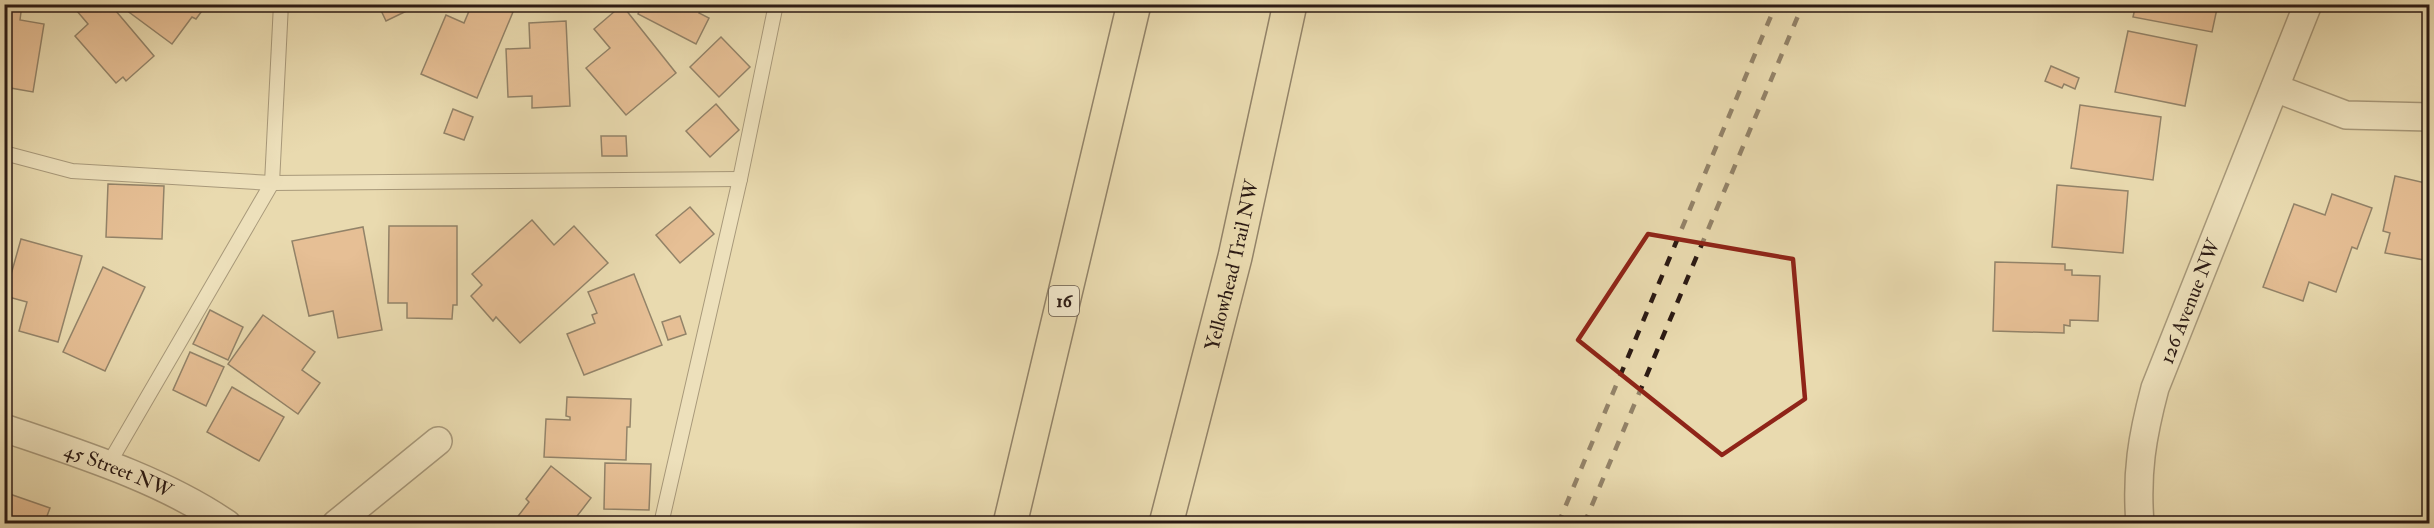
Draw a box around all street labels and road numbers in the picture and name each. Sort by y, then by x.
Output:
street label: Yellowhead Trail NW [1199,177,1264,353]
street label: 126 Avenue NW [2154,235,2226,367]
road number: 16 [1049,286,1079,316]
street label: 45 Street NW [61,437,177,503]

